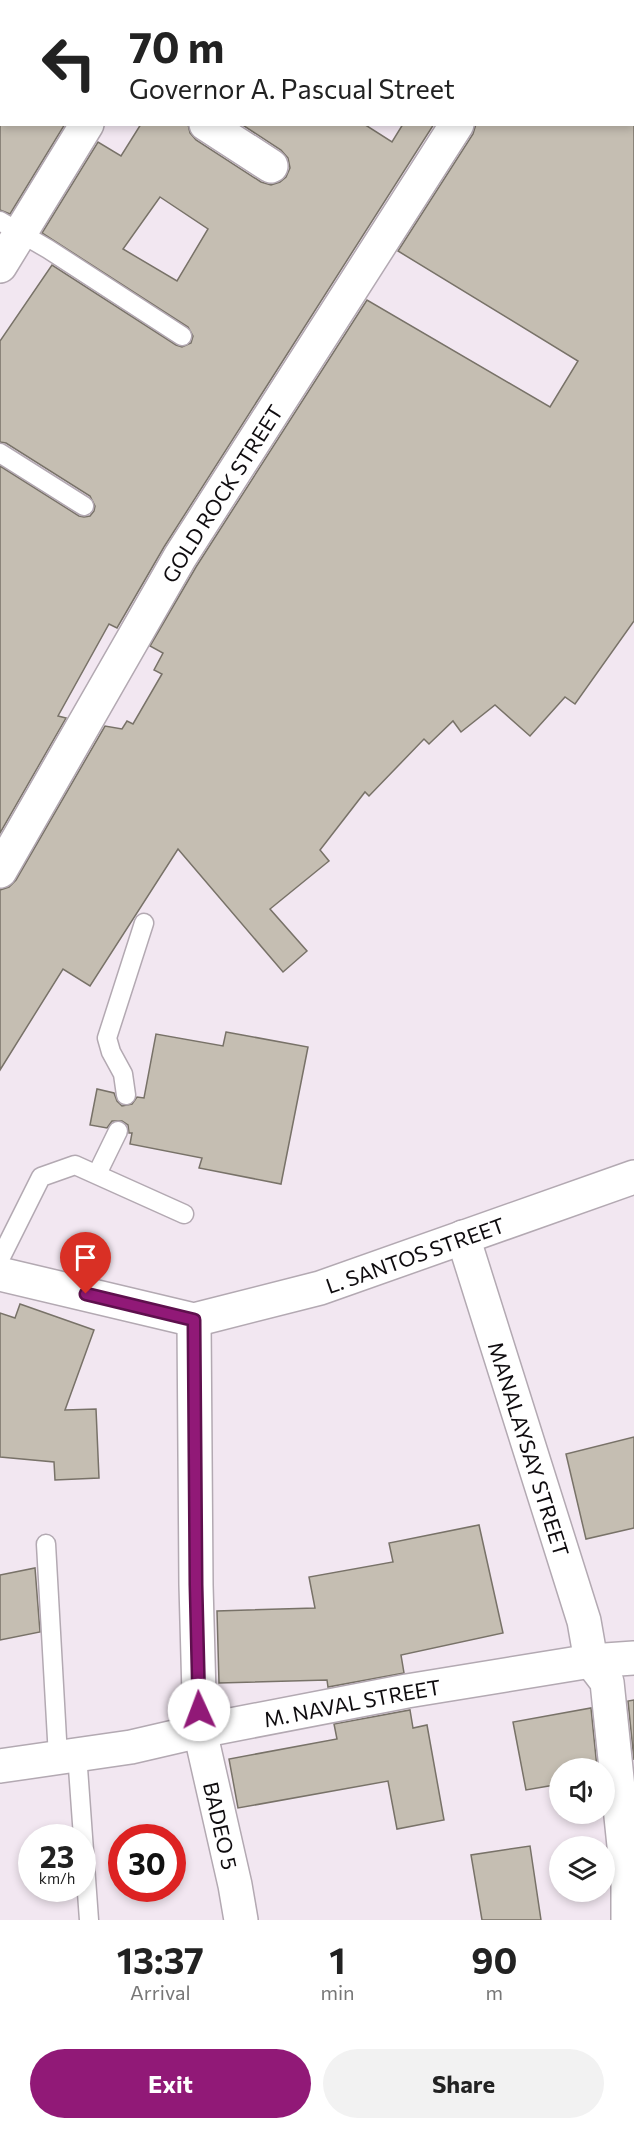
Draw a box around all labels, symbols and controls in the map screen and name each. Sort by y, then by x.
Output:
text: 70 m [129,20,224,72]
icon: left [30,24,108,102]
text: Governor A. Pascual Street [129,72,455,105]
street label: GOLD ROCK STREET [156,400,287,586]
street label: L. SANTOS STREET [322,1211,508,1298]
pin [60,1232,111,1294]
icon: arrive [69,1241,102,1274]
street label: MANALAYSAY STREET [484,1338,575,1559]
street label: M. NAVAL STREET [262,1673,442,1731]
position arrow [167,1678,231,1742]
map controls [549,1758,615,1902]
button: sound [549,1758,615,1824]
street label: BADEO 5 [199,1779,244,1872]
speed limit sign: 30 [108,1824,186,1902]
button: layers [549,1836,615,1902]
text: 23 [40,1837,74,1874]
text: km/h [39,1869,75,1887]
text: 13:37 [117,1937,204,1981]
text: 1 [329,1937,346,1981]
text: 90 [471,1937,517,1981]
text: Arrival [130,1980,191,2004]
text: min [320,1980,355,2004]
text: m [486,1980,503,2004]
button: Exit [30,2049,311,2118]
button: Share [323,2049,604,2118]

